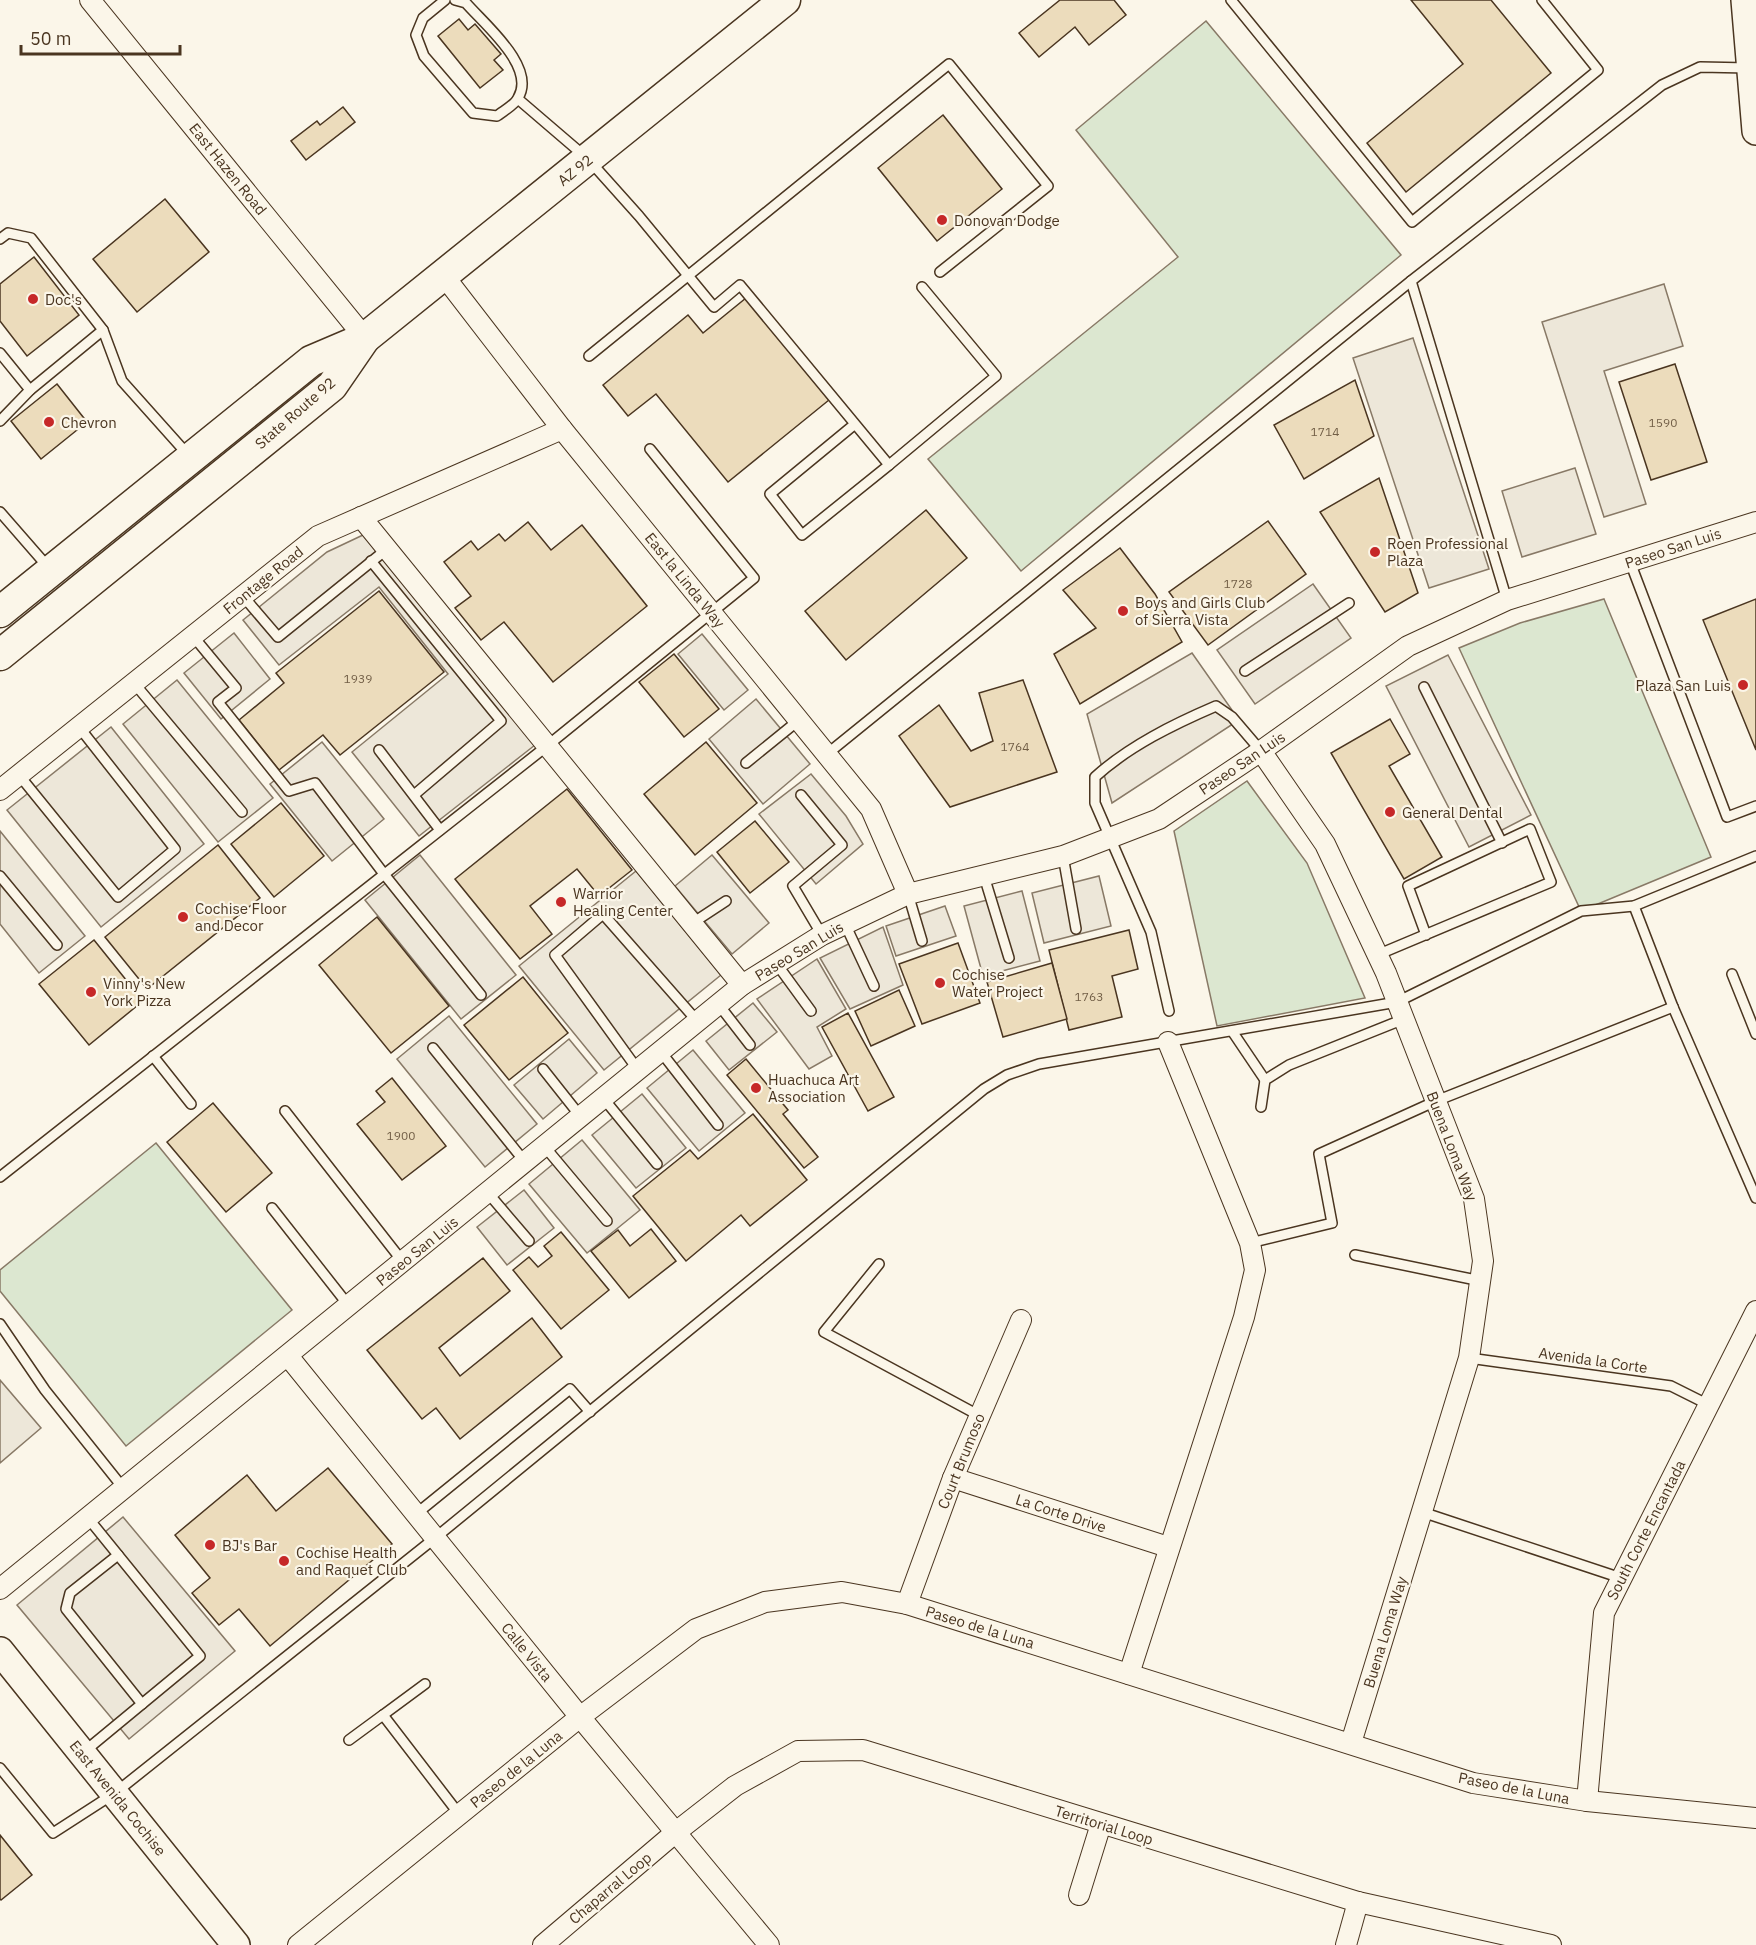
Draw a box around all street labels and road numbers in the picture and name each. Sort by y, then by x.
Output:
street label: East Hazen Road [185,119,271,219]
street label: AZ 92 [554,150,596,190]
street label: State Route 92 [251,373,339,453]
street label: Paseo San Luis [1622,523,1724,573]
street label: East la Linda Way [641,529,730,632]
street label: Frontage Road [219,542,307,618]
street label: Paseo San Luis [1195,727,1289,799]
street label: Paseo San Luis [751,917,847,985]
street label: Buena Loma Way [1422,1089,1482,1204]
street label: Paseo San Luis [372,1212,462,1290]
street label: Avenida la Corte [1537,1343,1649,1377]
street label: Court Brumoso [933,1410,989,1512]
street label: South Corte Encantada [1602,1457,1690,1603]
street label: La Corte Drive [1013,1489,1109,1537]
street label: Buena Loma Way [1359,1573,1411,1690]
street label: Paseo de la Luna [923,1601,1037,1653]
street label: Calle Vista [497,1619,557,1685]
street label: Paseo de la Luna [466,1726,566,1812]
street label: East Avenida Cochise [66,1736,170,1860]
street label: Paseo de la Luna [1457,1768,1571,1808]
street label: Territorial Loop [1052,1801,1156,1849]
street label: Chaparral Loop [565,1848,655,1928]

